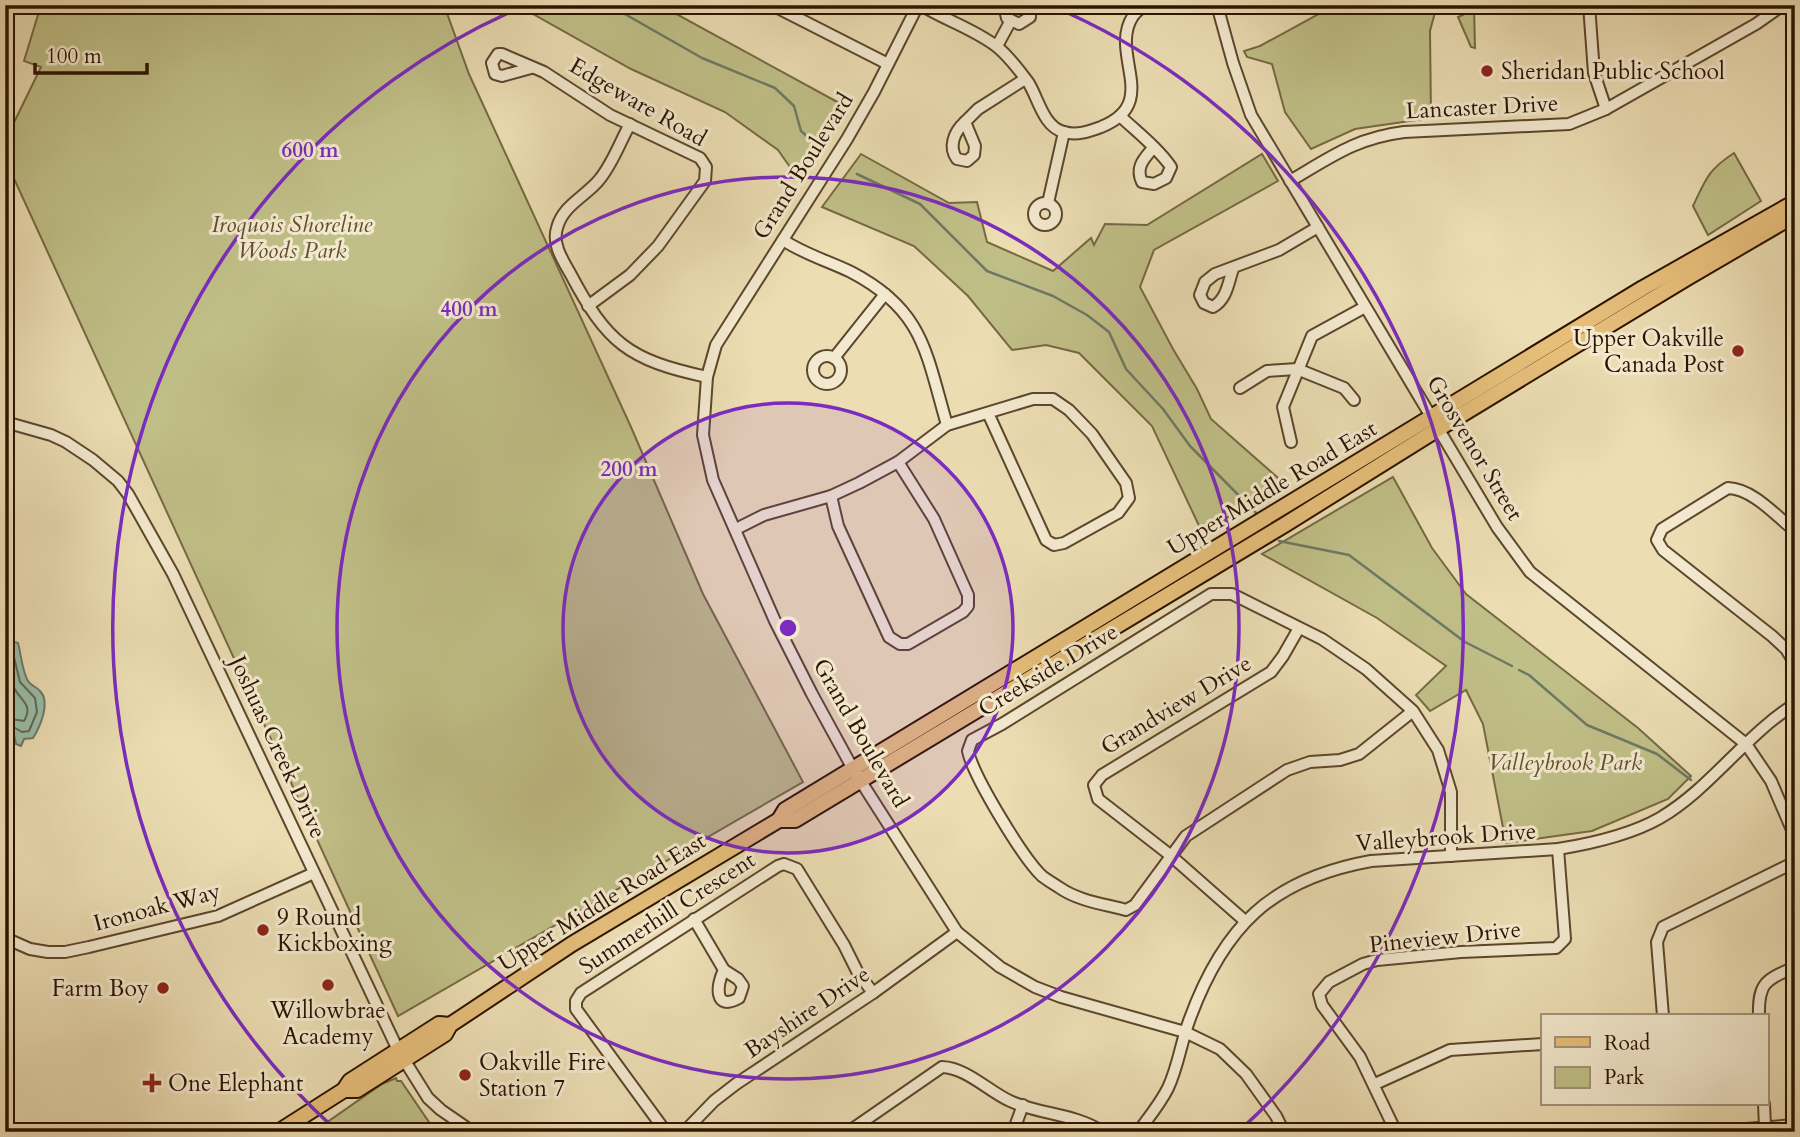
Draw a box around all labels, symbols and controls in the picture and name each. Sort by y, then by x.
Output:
scale bar [35,32,147,76]
text: 100 m [46,42,102,71]
street label: Edgeware Road [564,50,713,154]
place label: Sheridan Public School [1501,56,1725,87]
marker: Sheridan Public School [1479,63,1495,79]
street label: Grand Boulevard [746,86,861,245]
street label: Lancaster Drive [1405,88,1559,126]
text: 600 m [281,136,339,165]
park label: Iroquois Shoreline Woods Park [212,209,373,266]
text: 400 m [440,295,498,324]
place label: Upper Oakville Canada Post [1573,323,1724,380]
marker: Upper Oakville Canada Post [1730,343,1746,359]
street label: Grosvenor Street [1419,370,1531,526]
street label: Upper Middle Road East [1162,413,1382,563]
text: 200 m [600,455,658,484]
centre of rings [776,616,800,640]
street label: Creekside Drive [972,616,1124,724]
street label: Joshuas Creek Drive [221,648,334,843]
street label: Grandview Drive [1095,648,1257,762]
street label: Grand Boulevard [806,653,917,814]
park label: Valleybrook Park [1488,747,1643,778]
street label: Valleybrook Drive [1355,815,1537,859]
street label: Upper Middle Road East [492,825,712,979]
street label: Summerhill Crescent [573,844,761,982]
street label: Ironoak Way [90,875,224,939]
place label: 9 Round Kickboxing [277,902,392,959]
street label: Pineview Drive [1368,914,1522,960]
marker: 9 Round Kickboxing [255,922,271,938]
street label: Bayshire Drive [738,959,876,1065]
place label: Farm Boy [52,973,149,1004]
marker: Willowbrae Academy [320,977,336,993]
marker: Farm Boy [155,980,171,996]
place label: Willowbrae Academy [269,995,386,1052]
legend [1541,1014,1769,1106]
text: Road [1604,1029,1650,1058]
place label: Oakville Fire Station 7 [479,1047,606,1104]
text: Park [1604,1063,1645,1092]
marker: Oakville Fire Station 7 [457,1067,473,1083]
place label: One Elephant [168,1068,303,1099]
marker: One Elephant [142,1073,162,1093]

